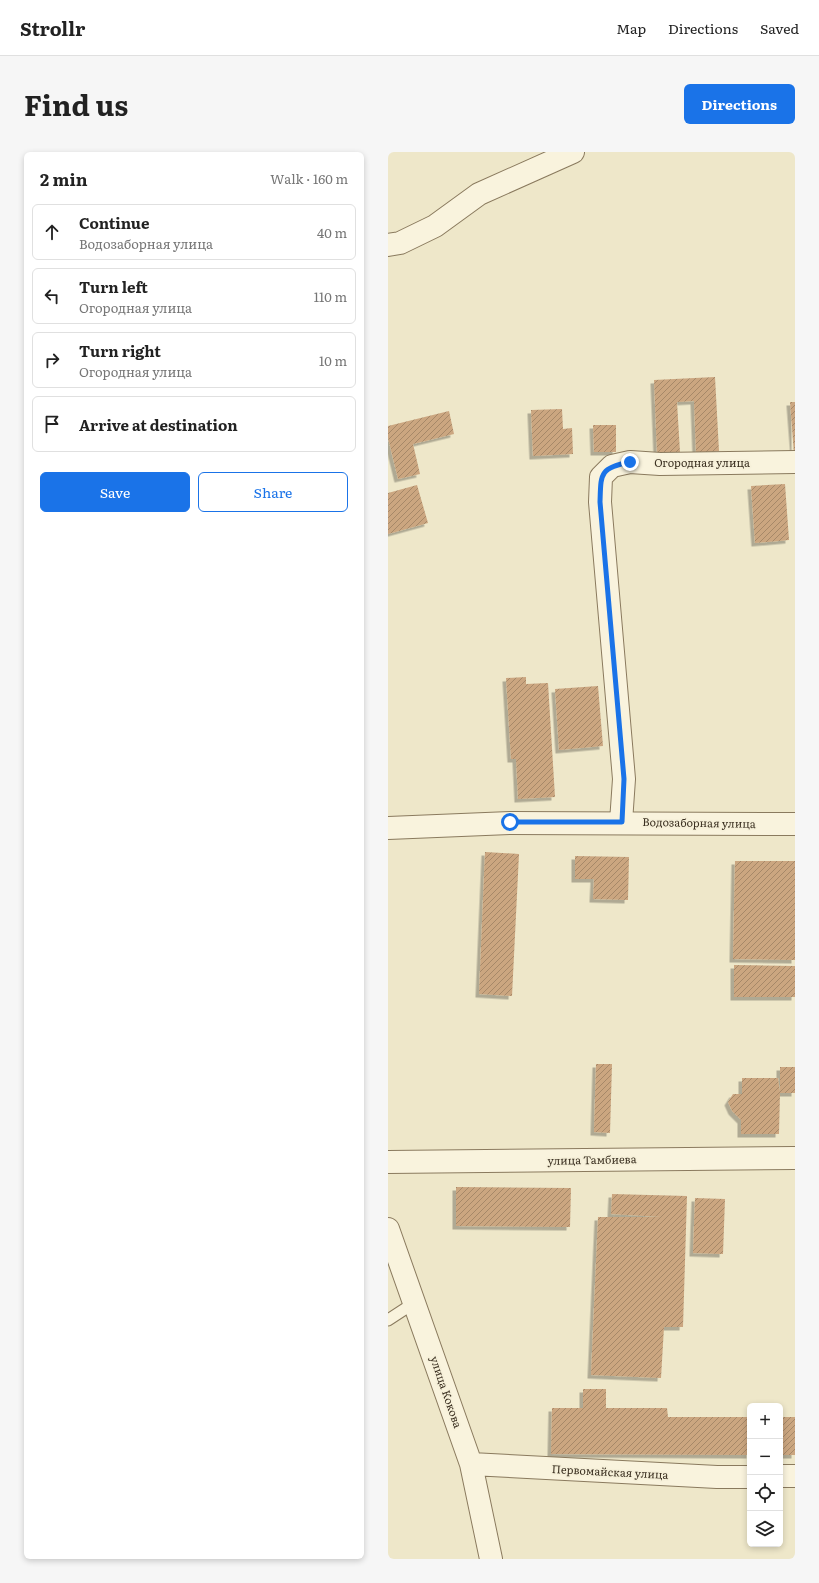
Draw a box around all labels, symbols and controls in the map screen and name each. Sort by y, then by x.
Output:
text: Strollr [20,14,85,42]
text: Map [616,18,646,38]
text: Directions [668,18,738,38]
text: Saved [760,18,799,38]
text: Find us [24,83,128,125]
button: Directions [684,84,795,124]
text: 2 min [40,166,88,191]
text: Walk · 160 m [270,169,348,188]
text: Continue [79,211,149,234]
icon: ahead [41,221,63,243]
text: 40 m [317,223,347,242]
text: Водозаборная улица [79,234,213,253]
text: Turn left [79,275,148,298]
icon: left [41,285,63,307]
text: 110 m [314,287,347,306]
text: Огородная улица [79,298,192,317]
text: Turn right [79,339,161,362]
icon: right [41,349,63,371]
text: 10 m [319,351,347,370]
text: Огородная улица [79,362,192,381]
icon: arrive [41,413,63,435]
text: Arrive at destination [79,413,238,436]
route end [621,453,639,471]
street label: Огородная улица [654,454,750,470]
button: Save [40,472,190,512]
button: Share [198,472,348,512]
route start [501,813,519,831]
street label: Водозаборная улица [642,813,756,831]
street label: улица Тамбиева [547,1150,637,1168]
street label: улица Кокова [427,1354,467,1430]
map controls [747,1403,783,1547]
button: + [747,1403,783,1439]
button: − [747,1439,783,1475]
street label: Первомайская улица [551,1460,669,1482]
button: locate [747,1475,783,1511]
button: layers [747,1511,783,1547]

